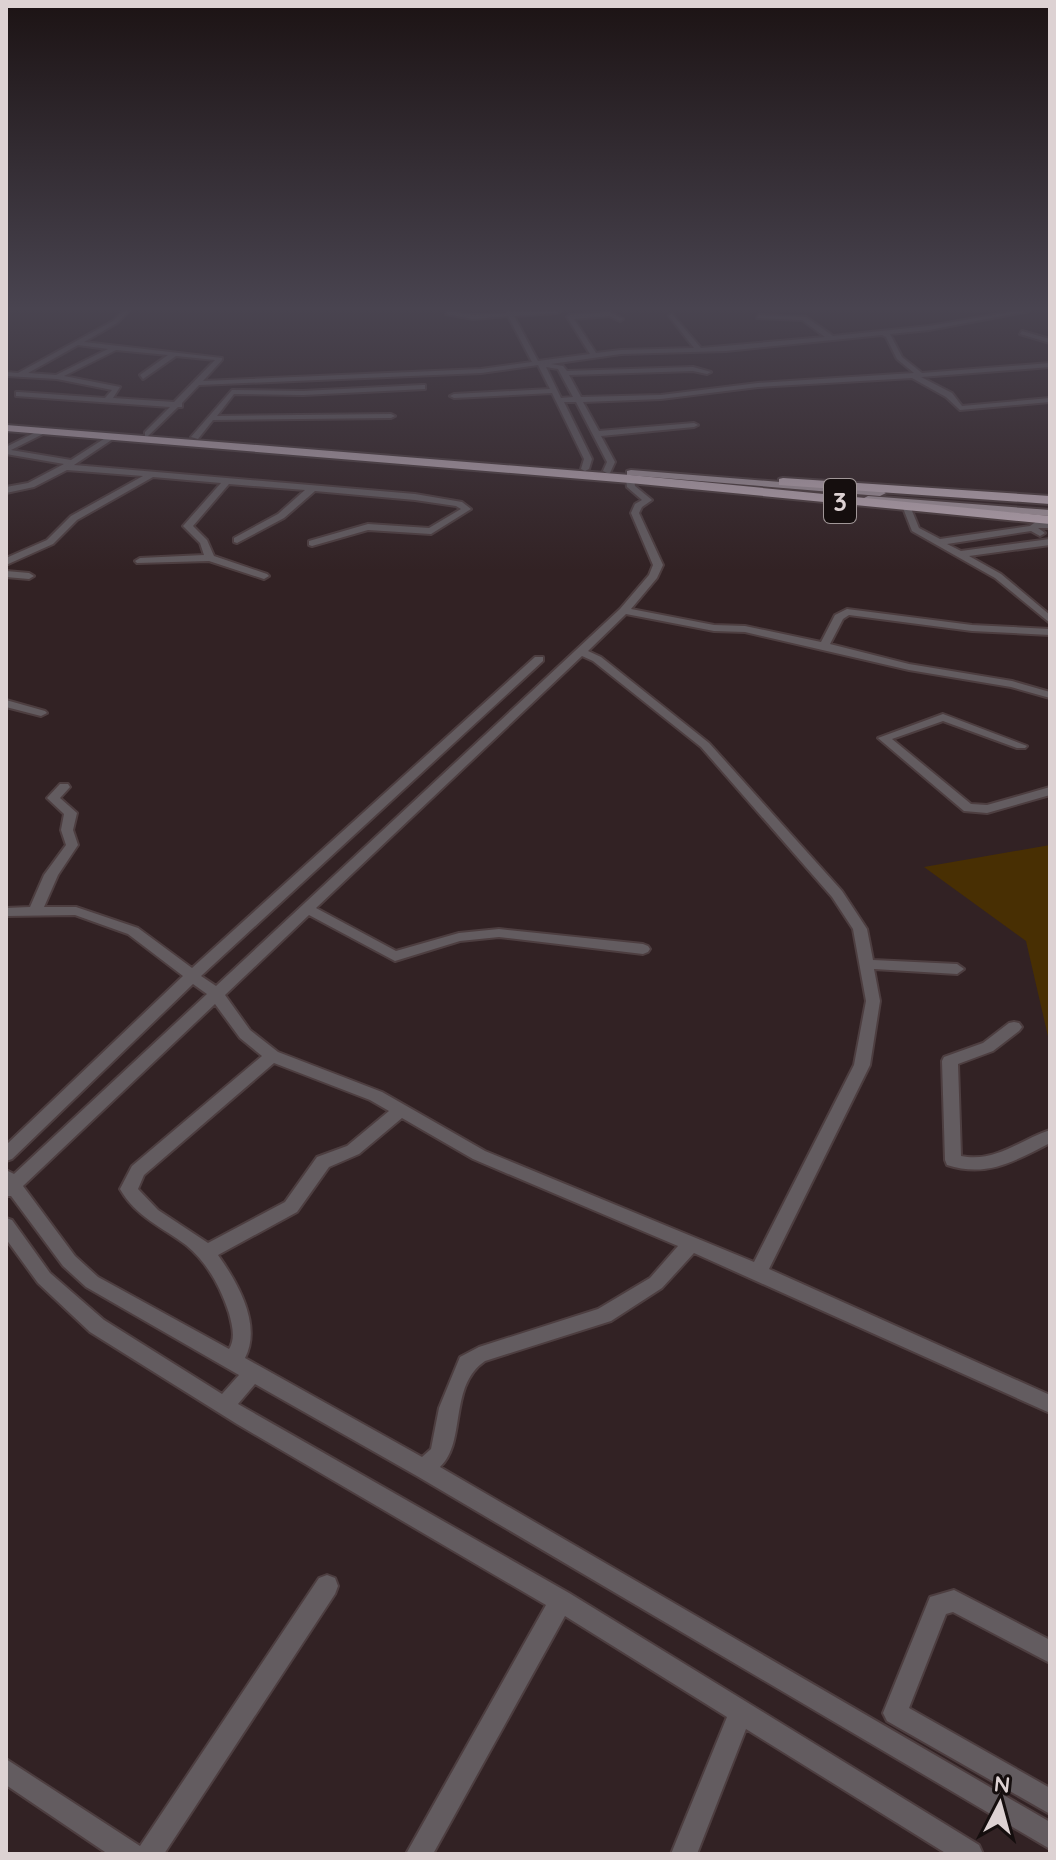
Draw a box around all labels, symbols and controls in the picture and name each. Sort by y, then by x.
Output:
road number: 3 [824,479,856,523]
north arrow [960,1764,1040,1844]
text: N [993,1769,1012,1799]

